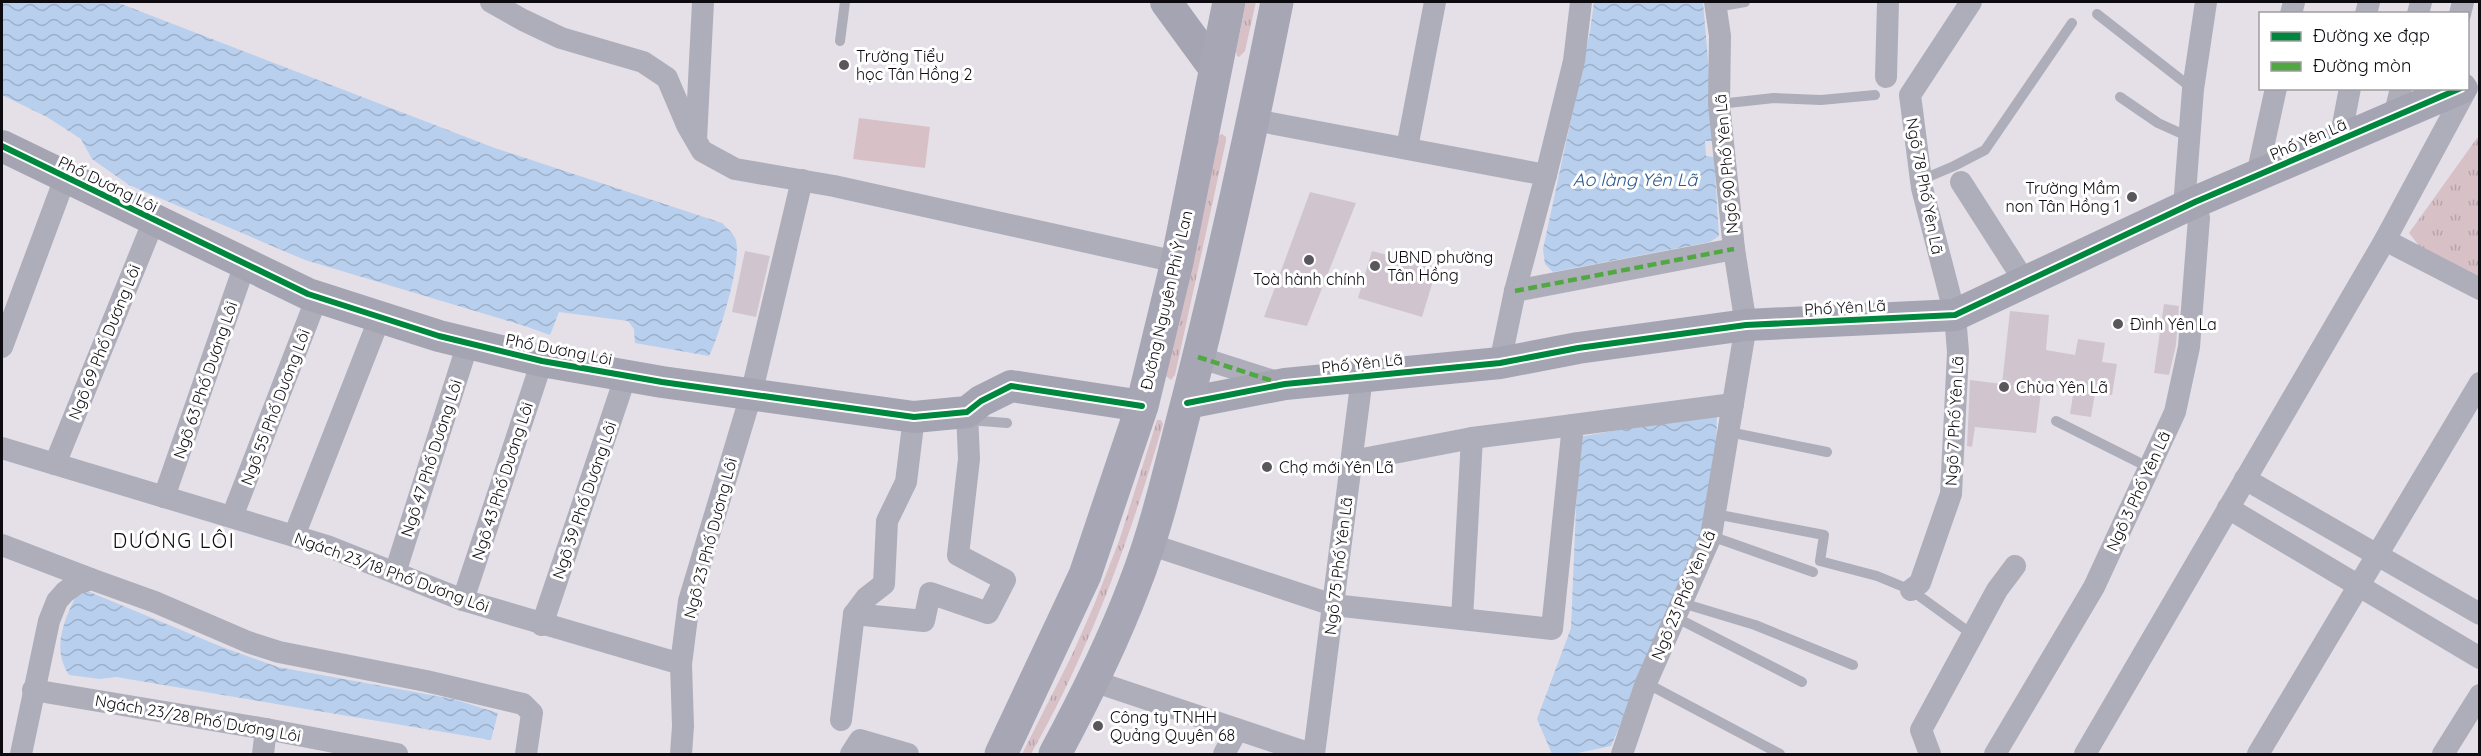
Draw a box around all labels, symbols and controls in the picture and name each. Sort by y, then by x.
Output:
legend [2259,12,2469,90]
text: Đường xe đạp [2313,24,2430,47]
place label: Trường Tiểu học Tân Hồng 2 [856,46,973,84]
text: Đường mòn [2313,54,2411,77]
marker: Trường Tiểu học Tân Hồng 2 [837,58,851,72]
street label: Ngõ 90 Phố Yên Lã [1710,93,1742,235]
street label: Phố Yên Lã [2266,114,2350,164]
street label: Ngõ 78 Phố Yên Lã [1902,116,1948,256]
street label: Phố Dương Lôi [55,151,161,217]
water label: Ao làng Yên Lã [1573,168,1698,191]
place label: Trường Mầm non Tân Hồng 1 [2005,178,2120,216]
marker: Trường Mầm non Tân Hồng 1 [2125,190,2139,204]
street label: Đường Nguyên Phi Ỷ Lan [1136,208,1196,392]
place label: UBND phường Tân Hồng [1387,247,1493,285]
marker: Toà hành chính [1302,253,1316,267]
marker: UBND phường Tân Hồng [1368,259,1382,273]
street label: Ngõ 69 Phố Dương Lôi [64,261,144,423]
place label: Toà hành chính [1253,269,1365,289]
street label: Phố Yên Lã [1804,295,1886,319]
street label: Ngõ 63 Phố Dương Lôi [169,299,241,461]
place label: Đình Yên La [2130,314,2217,334]
marker: Đình Yên La [2111,317,2125,331]
street label: Ngõ 55 Phố Dương Lôi [236,326,314,488]
street label: Phố Dương Lôi [504,329,614,369]
street label: Phố Yên Lã [1320,349,1404,377]
street label: Ngõ 7 Phố Yên Lã [1941,356,1967,486]
street label: Ngõ 47 Phố Dương Lôi [396,377,466,539]
place label: Chùa Yên Lã [2016,377,2108,397]
marker: Chùa Yên Lã [1997,380,2011,394]
street label: Ngõ 43 Phố Dương Lôi [467,399,537,563]
street label: Ngõ 39 Phố Dương Lôi [548,419,620,581]
street label: Ngõ 3 Phố Yên Lã [2101,428,2175,554]
street label: Ngõ 23 Phố Dương Lôi [679,456,741,620]
place label: Chợ mới Yên Lã [1279,457,1394,477]
marker: Chợ mới Yên Lã [1260,460,1274,474]
street label: Ngõ 75 Phố Yên Lã [1320,496,1356,636]
street label: Ngách 23/18 Phố Dương Lôi [292,527,492,617]
street label: Ngõ 23 Phố Yên Lã [1647,527,1719,663]
district label: DƯƠNG LÔI [113,528,235,553]
street label: Ngách 23/28 Phố Dương Lôi [94,690,302,746]
place label: Công ty TNHH Quảng Quyên 68 [1110,707,1235,745]
marker: Công ty TNHH Quảng Quyên 68 [1091,719,1105,733]

